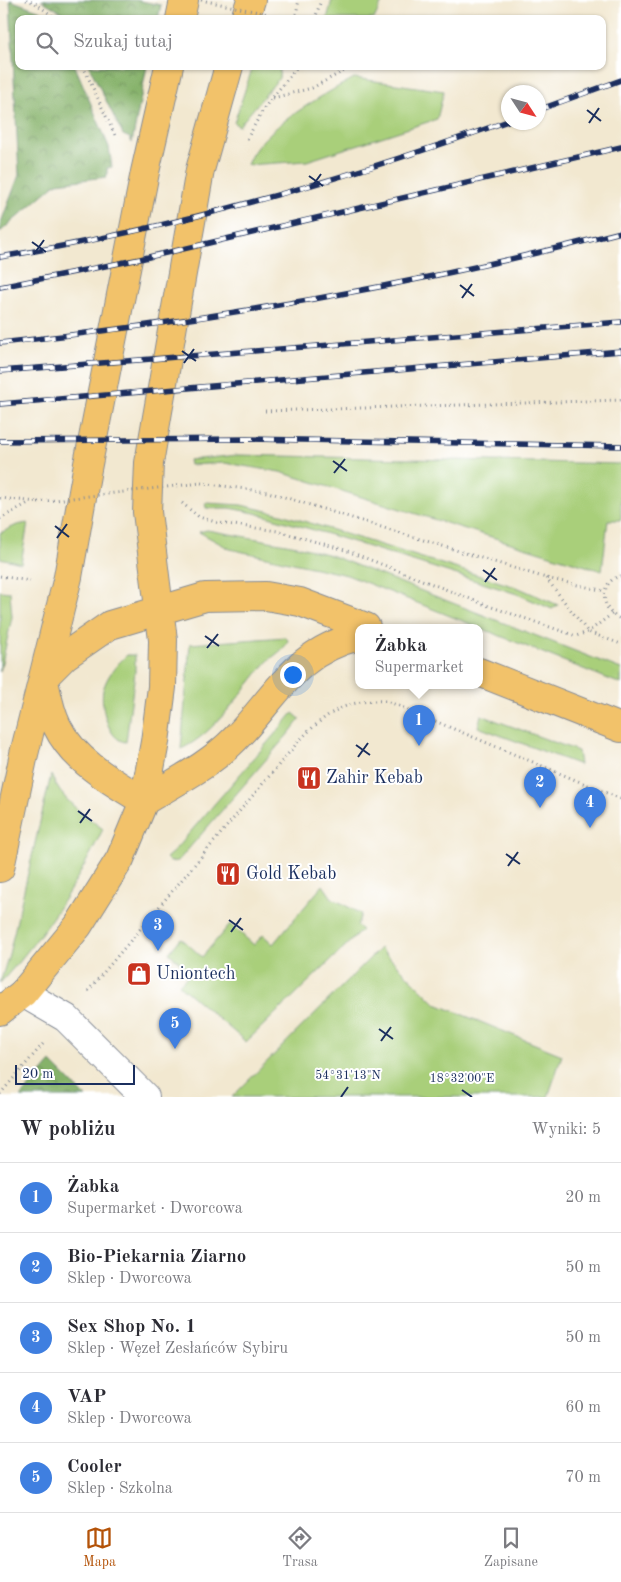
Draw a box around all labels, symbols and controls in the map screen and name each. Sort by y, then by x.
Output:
search box [15,15,606,70]
icon: search [33,29,61,57]
text: Szukaj tutaj [73,33,173,52]
north arrow [501,85,546,130]
popup [355,624,483,689]
text: Żabka [374,637,427,656]
text: Supermarket [374,660,464,676]
your location [280,662,306,688]
pin: 1 [403,705,435,746]
restaurant icon: Zahir Kebab [296,765,322,791]
pin: 2 [524,767,556,808]
place label: Zahir Kebab [326,769,423,787]
pin: 4 [574,787,606,828]
restaurant icon: Gold Kebab [215,861,241,887]
place label: Gold Kebab [246,865,336,883]
pin: 3 [142,910,174,951]
shop icon: Uniontech [126,961,152,987]
place label: Uniontech [156,965,236,983]
pin: 5 [159,1008,191,1049]
scale bar [15,1062,135,1085]
text: 20 m [22,1067,53,1081]
text: 54°31'13"N [315,1069,381,1082]
text: 18°32'00"E [430,1073,494,1085]
text: W pobliżu [20,1119,115,1140]
text: Wyniki: 5 [532,1122,601,1138]
text: Żabka [67,1178,119,1197]
text: 1 [31,1190,41,1206]
text: 20 m [565,1190,601,1206]
text: Supermarket · Dworcowa [67,1201,243,1217]
text: Bio-Piekarnia Ziarno [67,1248,246,1267]
text: 2 [31,1260,41,1276]
text: 50 m [565,1260,601,1276]
text: Sklep · Dworcowa [67,1271,192,1287]
text: Sex Shop No. 1 [67,1318,196,1337]
text: 3 [31,1330,41,1346]
text: 50 m [565,1330,601,1346]
text: Sklep · Węzeł Zesłańców Sybiru [67,1341,288,1357]
text: VAP [67,1388,106,1407]
text: 4 [31,1400,41,1416]
text: 60 m [565,1400,601,1416]
text: Sklep · Dworcowa [67,1411,192,1427]
text: Cooler [67,1458,122,1477]
text: 5 [31,1470,41,1486]
text: 70 m [565,1470,601,1486]
text: Sklep · Szkolna [67,1481,173,1497]
tab: Mapa [83,1524,116,1571]
tab: Trasa [282,1524,318,1571]
tab: Zapisane [484,1524,538,1571]

